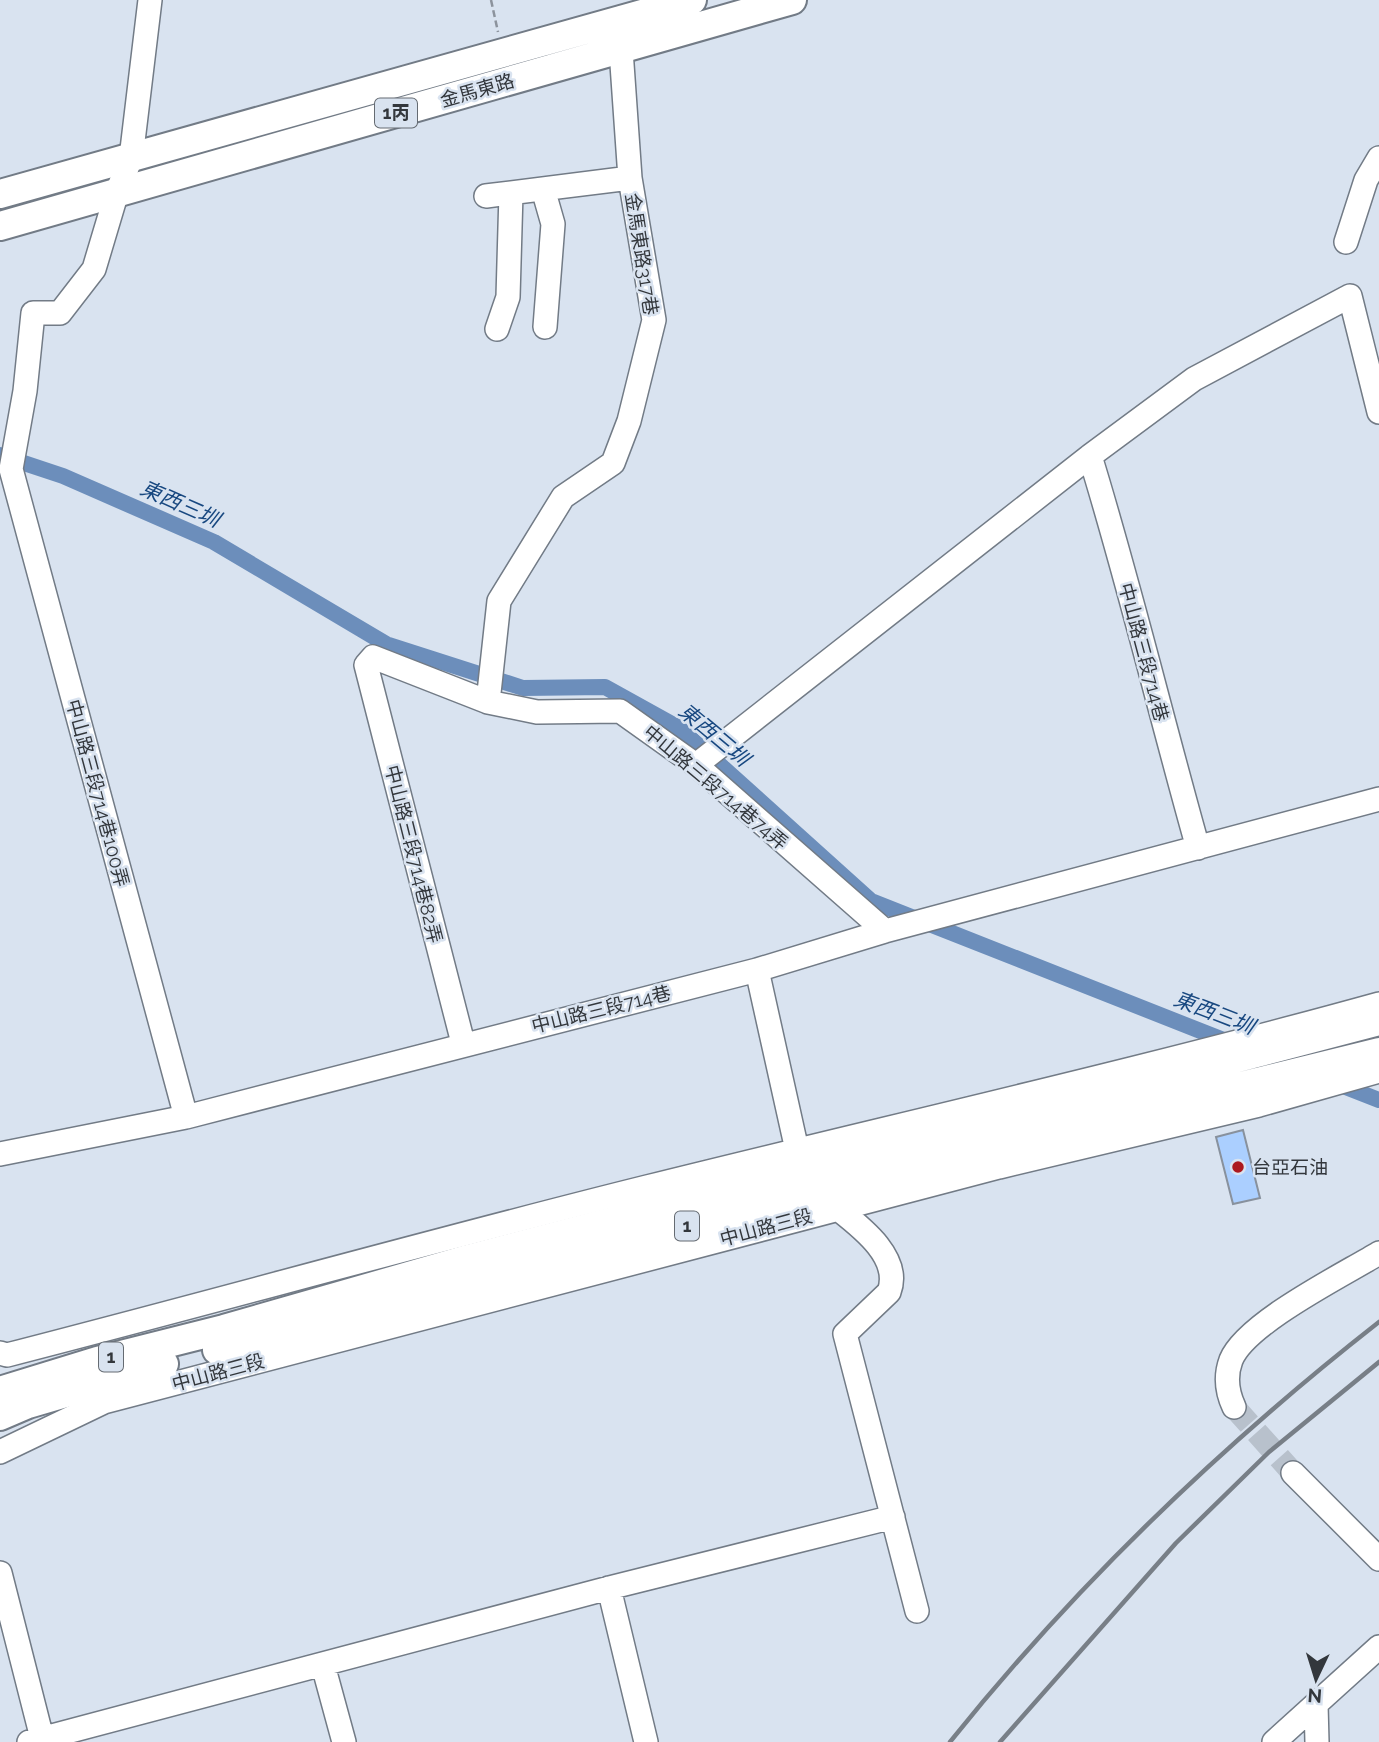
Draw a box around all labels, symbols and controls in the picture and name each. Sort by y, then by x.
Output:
street label: 金馬東路 [437,69,517,111]
road number: 1丙 [375,98,417,128]
street label: 金馬東路317巷 [621,191,663,317]
water label: 東西三圳 [137,475,226,533]
street label: 中山路三段714巷 [1115,580,1173,724]
street label: 中山路三段714巷100弄 [62,697,134,889]
water label: 東西三圳 [674,698,757,773]
street label: 中山路三段714巷74弄 [640,720,792,854]
street label: 中山路三段714巷82弄 [381,763,447,945]
street label: 中山路三段714巷 [529,981,673,1037]
water label: 東西三圳 [1170,986,1261,1040]
place label: 台亞石油 [1252,1156,1328,1178]
marker: 台亞石油 [1230,1159,1246,1175]
street label: 中山路三段 [717,1204,815,1250]
road number: 1 [675,1212,699,1240]
road number: 1 [99,1342,123,1372]
street label: 中山路三段 [169,1349,267,1395]
north arrow [1281,1644,1351,1714]
text: N [1307,1684,1323,1707]

